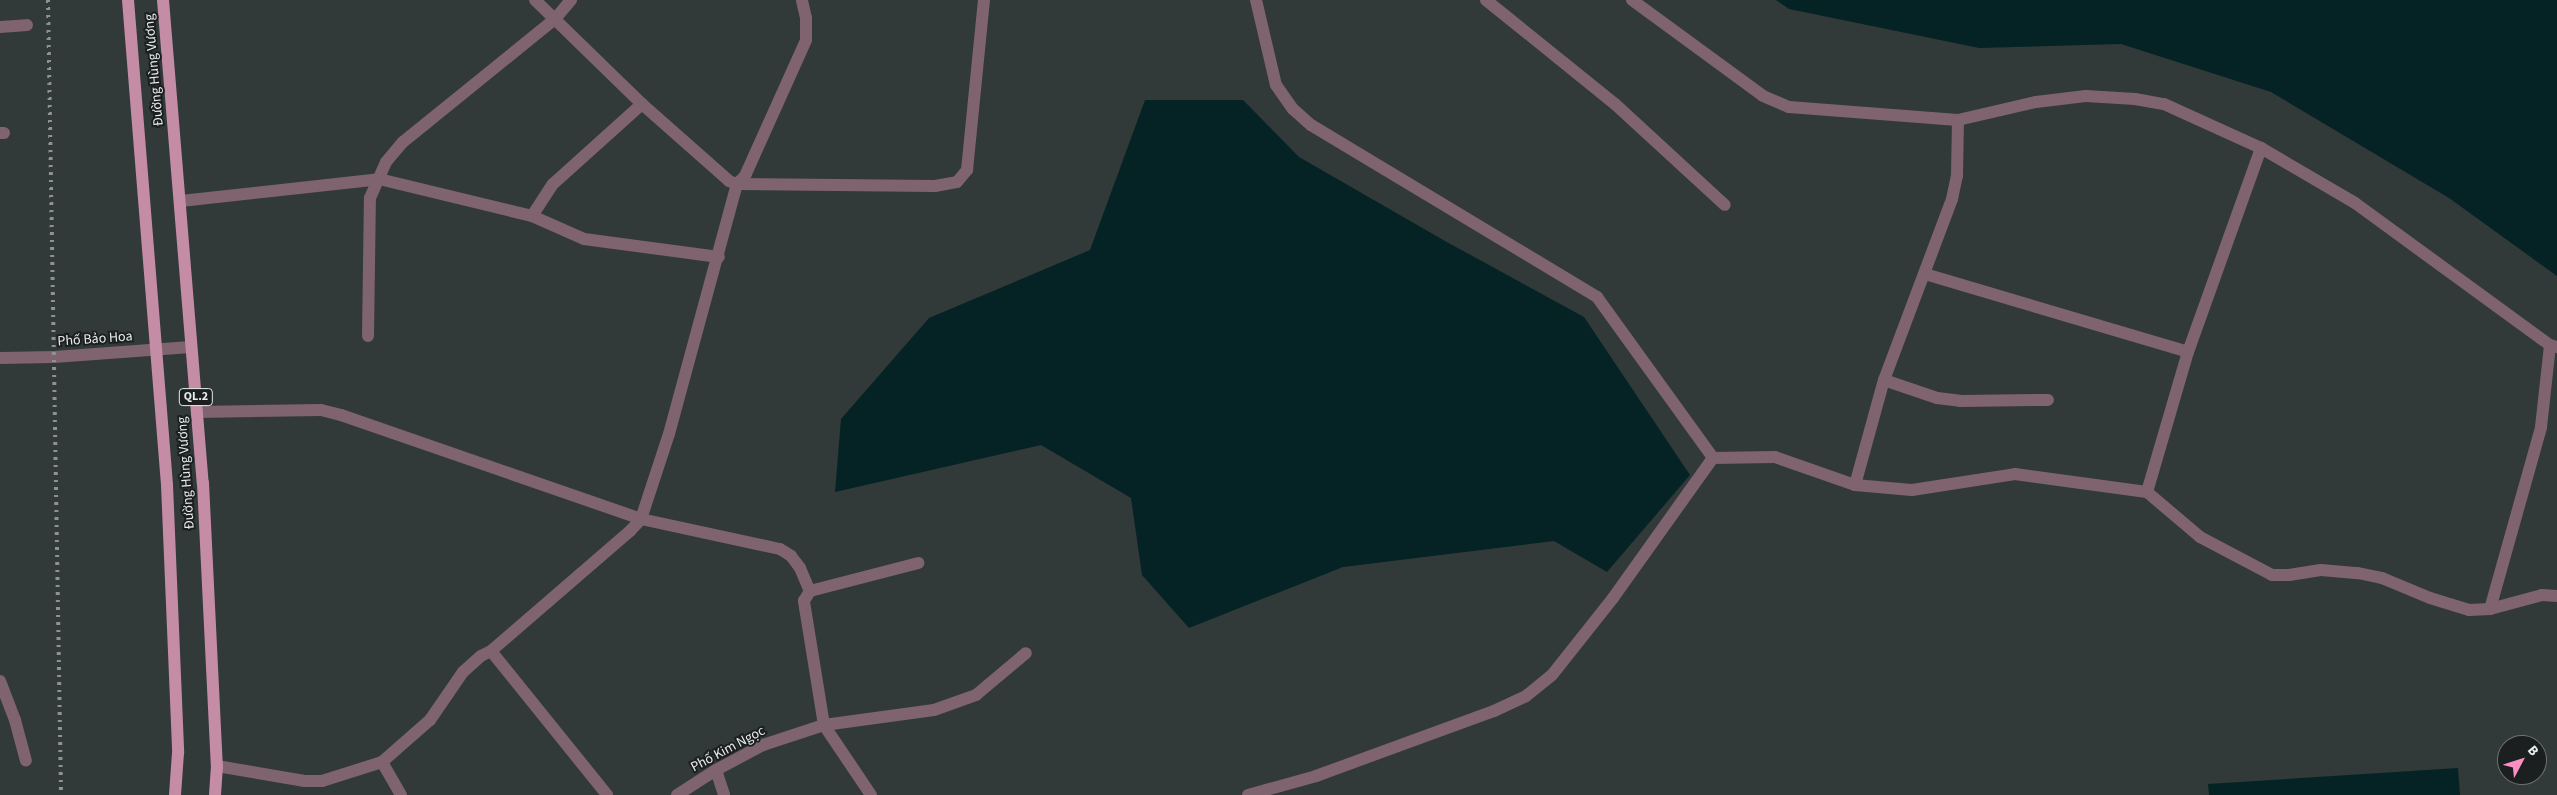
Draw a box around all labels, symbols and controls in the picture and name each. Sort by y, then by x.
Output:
street label: Đường Hùng Vương [141,13,167,127]
street label: Phố Bảo Hoa [57,328,133,350]
road number: QL.2 [178,388,214,407]
street label: Đường Hùng Vương [174,416,198,530]
street label: Phố Kim Ngọc [688,722,768,776]
north arrow [2497,735,2547,785]
text: B [2522,741,2543,761]

